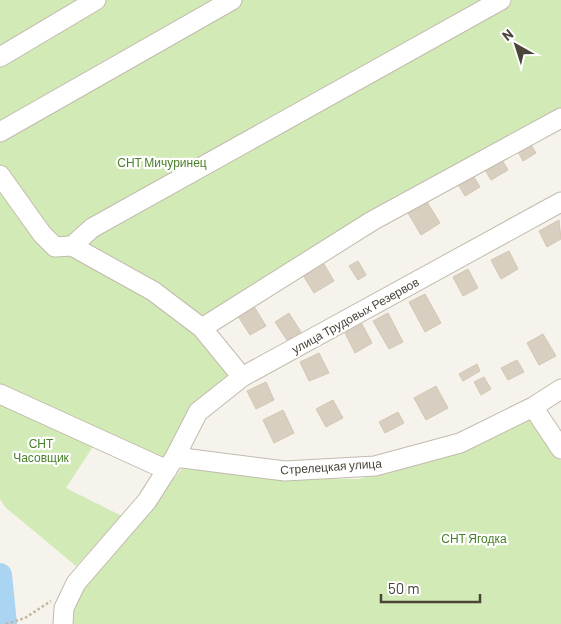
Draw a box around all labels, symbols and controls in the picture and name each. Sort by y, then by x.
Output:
north arrow [491,20,541,70]
text: N [499,25,516,44]
park label: СНТ Мичуринец [117,155,207,170]
street label: улица Трудовых Резервов [289,274,421,357]
park label: СНТ Часовщик [13,436,70,465]
street label: Стрелецкая улица [280,455,383,478]
park label: СНТ Ягодка [441,531,507,546]
scale bar [381,572,480,604]
text: 50 m [388,579,420,597]

